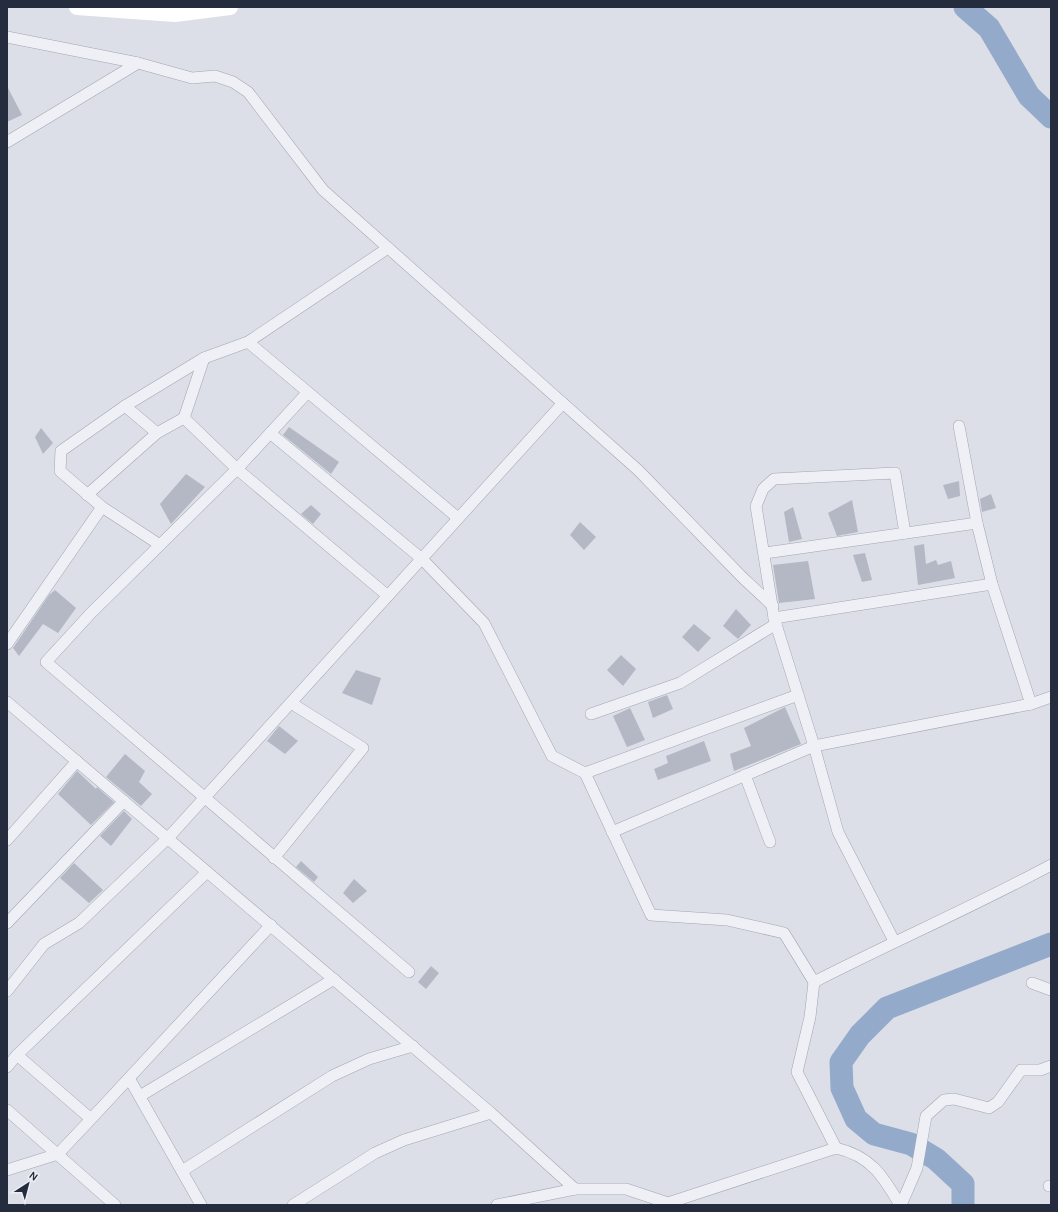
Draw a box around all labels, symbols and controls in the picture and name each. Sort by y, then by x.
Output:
north arrow [8,1164,48,1204]
text: N [27,1169,41,1184]

